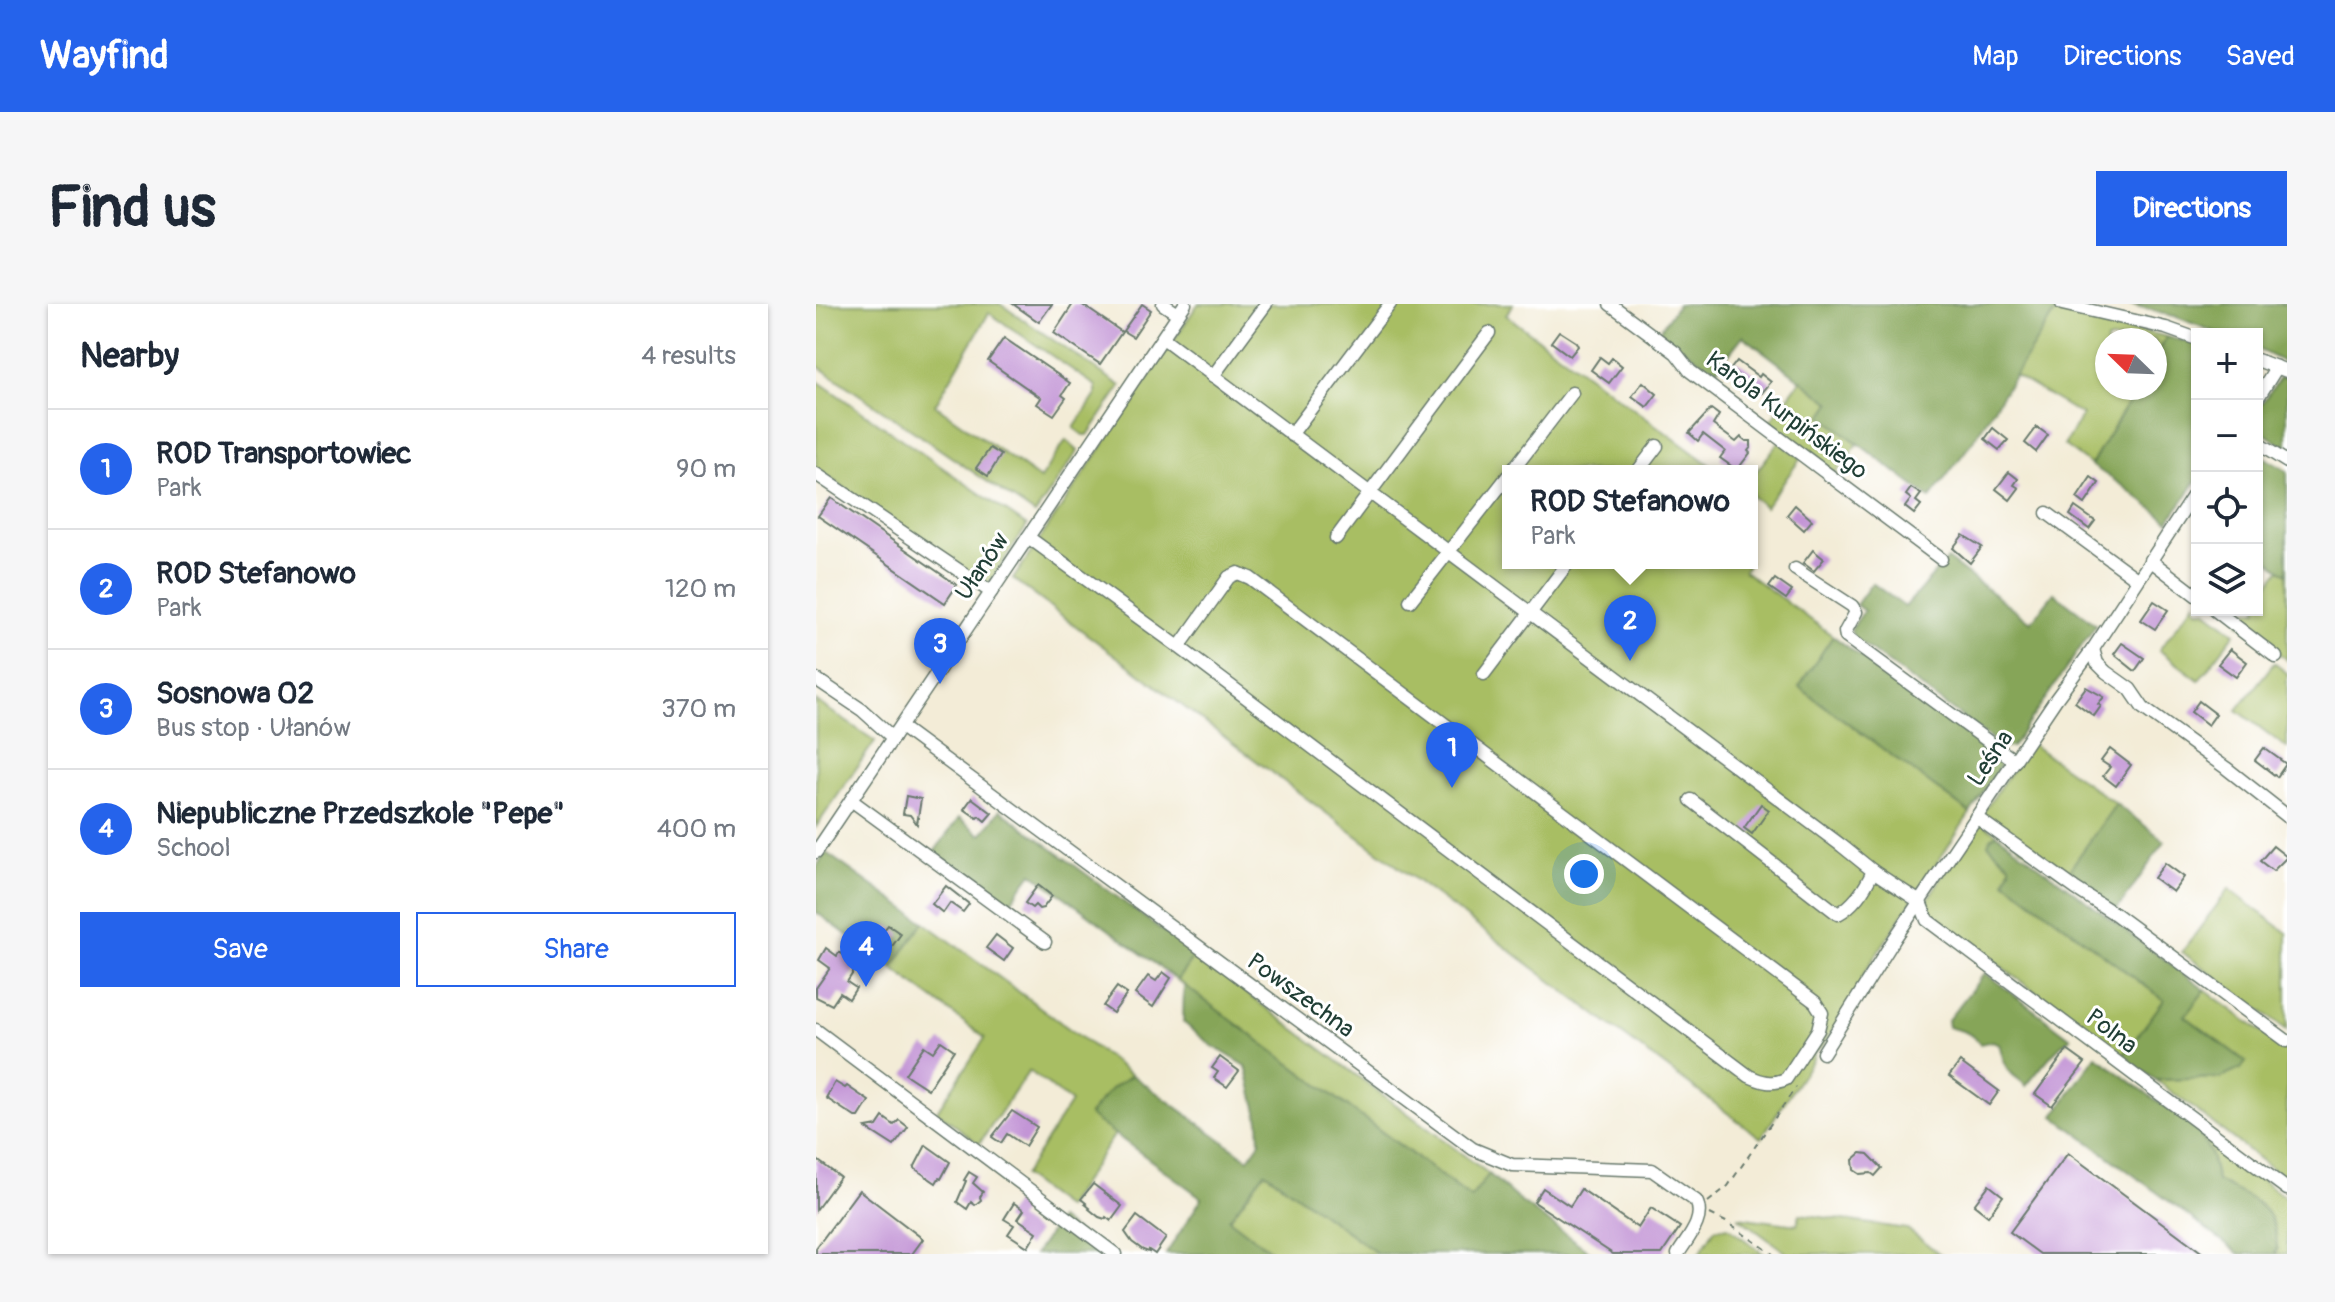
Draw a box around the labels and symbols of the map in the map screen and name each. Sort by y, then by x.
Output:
north arrow [2095,328,2167,400]
street label: Karola Kurpińskiego [1700,345,1873,486]
street label: Ułanów [949,527,1015,606]
pin: 2 [1604,595,1656,661]
pin: 3 [914,618,966,684]
pin: 1 [1426,722,1478,788]
street label: Leśna [1961,725,2019,792]
your location [1564,854,1604,894]
pin: 4 [840,921,892,987]
street label: Powszechna [1241,947,1360,1044]
street label: Polna [2080,1003,2143,1060]

